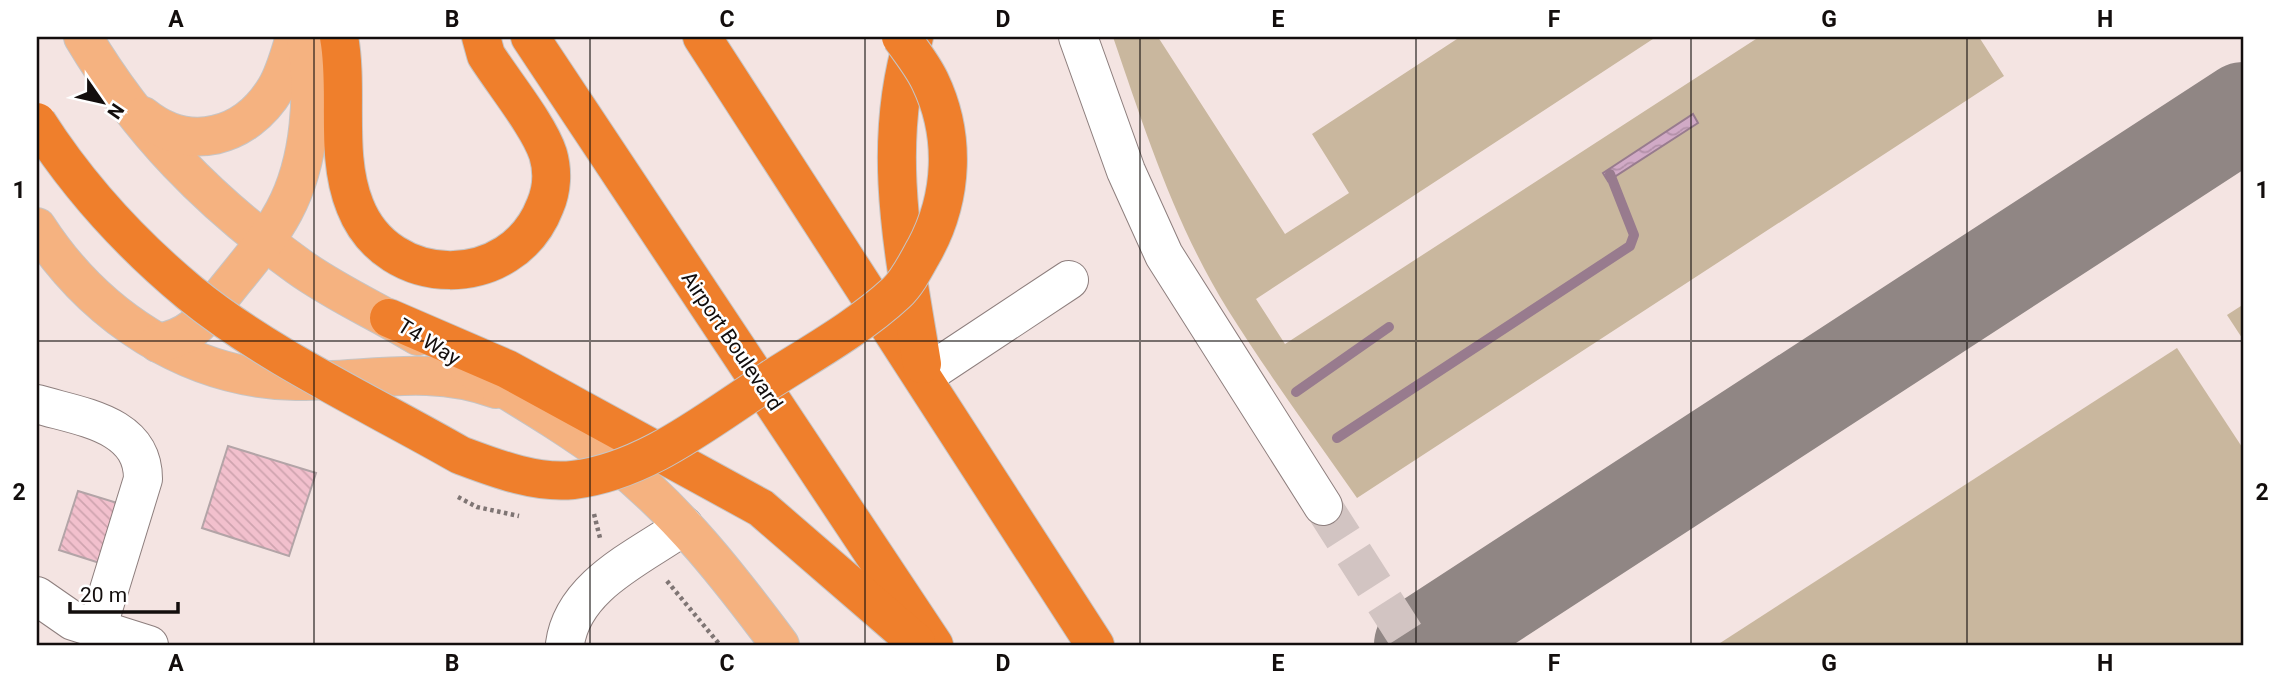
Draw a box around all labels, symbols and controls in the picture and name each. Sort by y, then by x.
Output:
text: A [168,6,184,33]
text: B [445,6,459,33]
text: C [719,6,735,33]
text: D [996,6,1010,33]
text: E [1272,6,1285,33]
text: F [1548,6,1561,33]
text: G [1821,6,1837,33]
text: H [2097,6,2113,33]
north arrow [66,66,136,136]
text: N [102,99,129,123]
text: 1 [12,177,26,204]
text: 1 [2255,177,2269,204]
street label: Airport Boulevard [677,267,787,415]
street label: T4 Way [393,314,465,371]
text: 2 [12,479,26,506]
text: 2 [2255,479,2269,506]
scale bar [70,570,178,614]
text: 20 m [80,583,127,607]
text: A [168,650,184,677]
text: B [445,650,459,677]
text: C [719,650,735,677]
text: D [996,650,1010,677]
text: E [1272,650,1285,677]
text: F [1548,650,1561,677]
text: G [1821,650,1837,677]
text: H [2097,650,2113,677]

